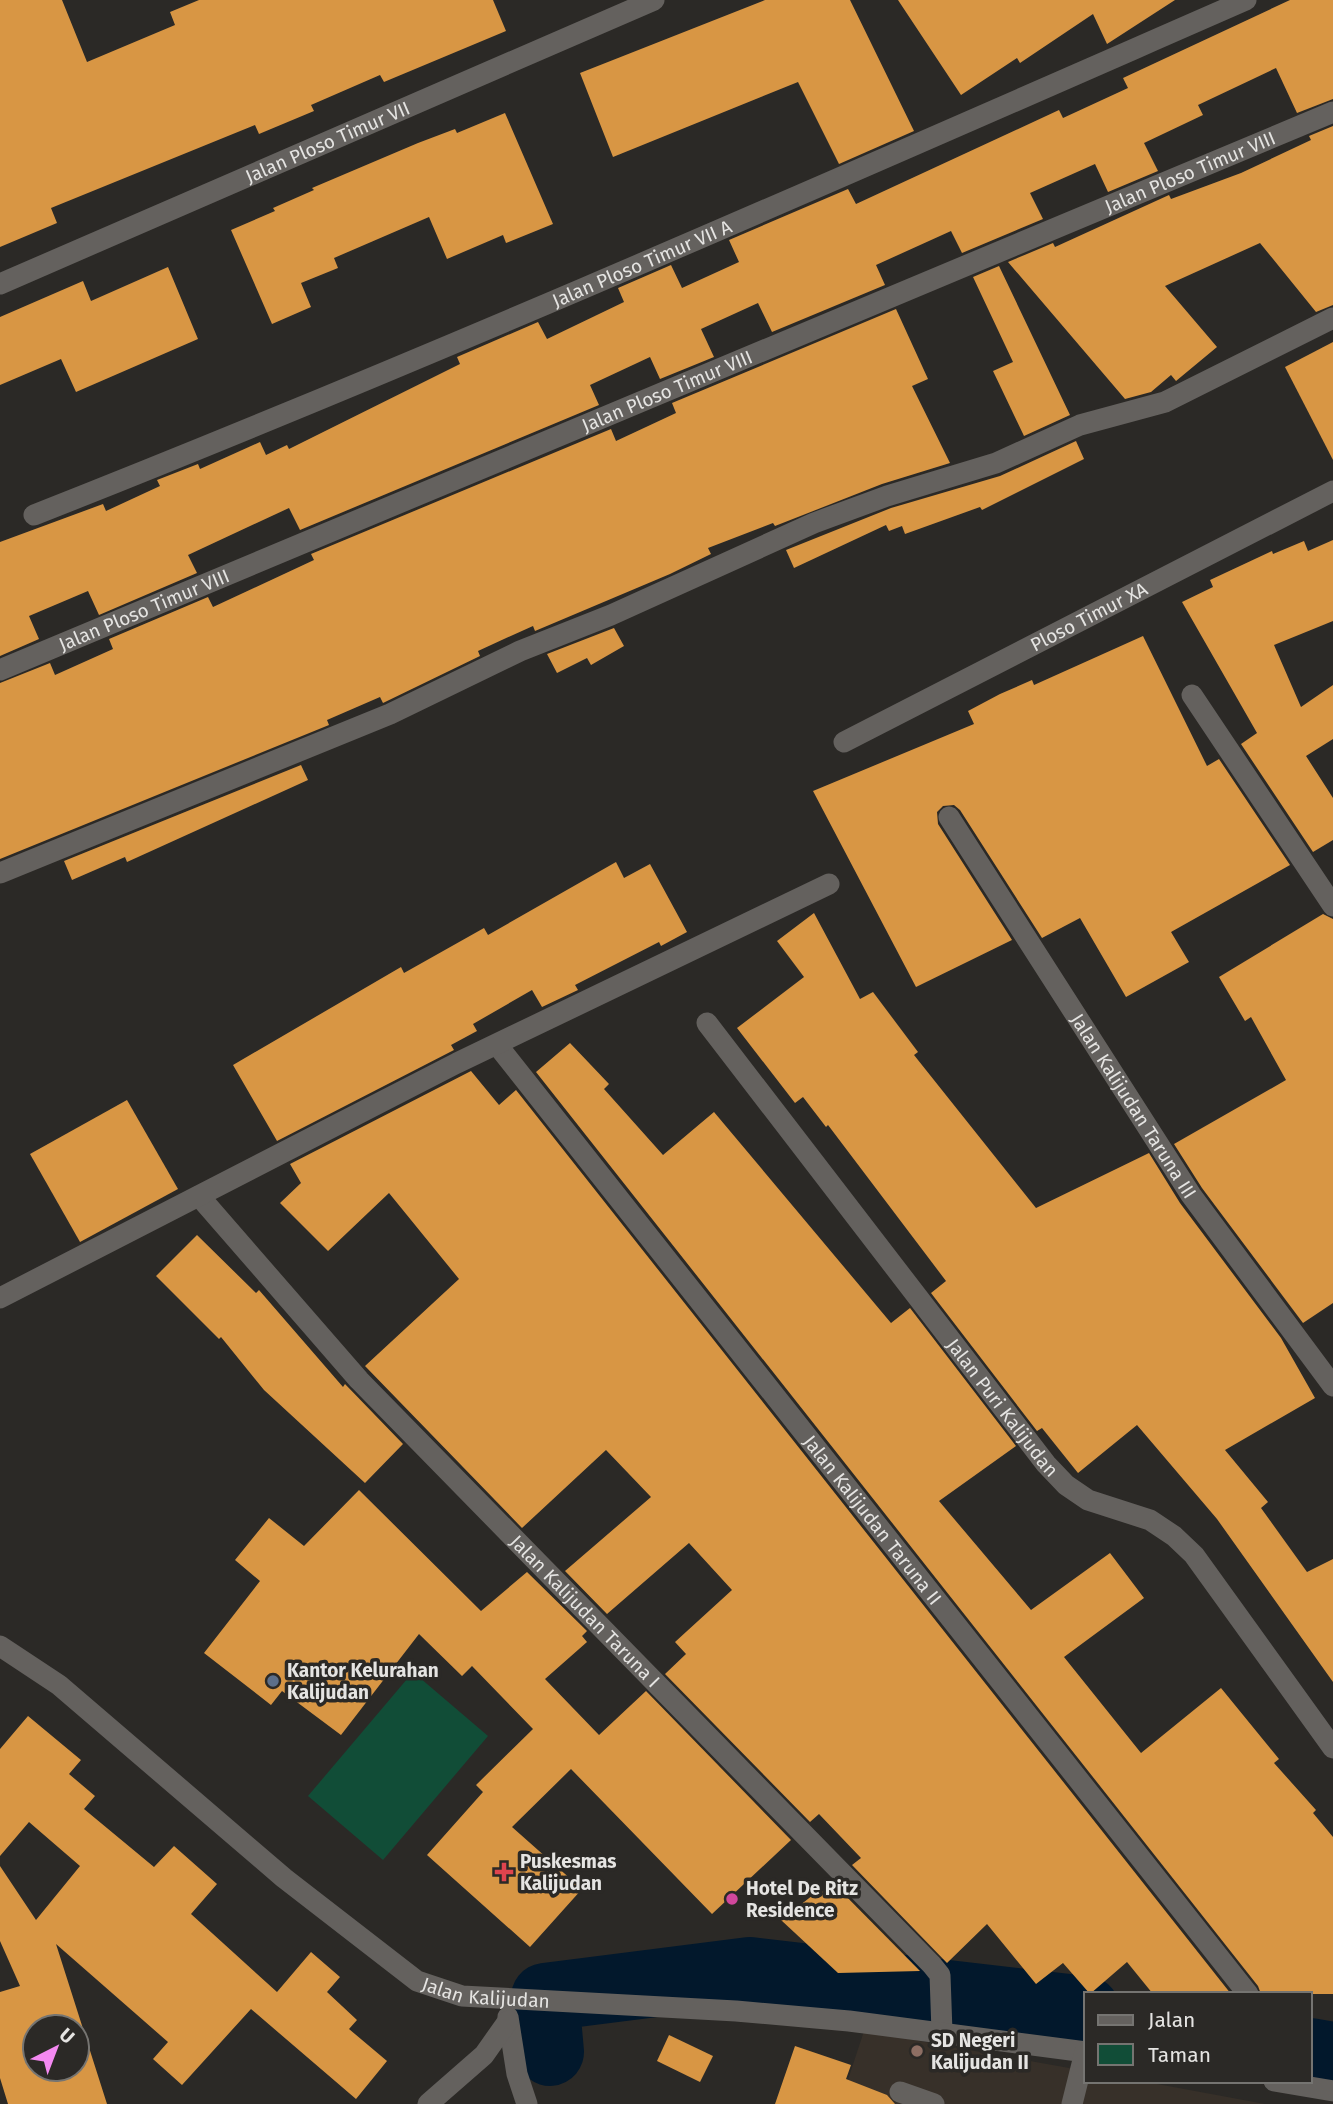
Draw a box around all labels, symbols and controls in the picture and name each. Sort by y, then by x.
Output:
street label: Jalan Ploso Timur VII [242,96,413,188]
street label: Jalan Ploso Timur VIII [1101,126,1279,218]
street label: Jalan Ploso Timur VII A [549,214,735,312]
street label: Jalan Ploso Timur VIII [578,345,756,437]
street label: Jalan Ploso Timur VIII [55,564,233,656]
street label: Ploso Timur XA [1026,577,1151,656]
street label: Jalan Kalijudan Taruna III [1066,1009,1202,1203]
street label: Jalan Puri Kalijudan [942,1334,1063,1481]
street label: Jalan Kalijudan Taruna II [799,1430,947,1609]
street label: Jalan Kalijudan Taruna I [505,1530,665,1692]
place label: Kantor Kelurahan Kalijudan [287,1659,439,1704]
marker: Kantor Kelurahan Kalijudan [265,1673,281,1689]
place label: Puskesmas Kalijudan [520,1850,616,1895]
marker: Puskesmas Kalijudan [494,1862,514,1882]
place label: Hotel De Ritz Residence [746,1877,858,1922]
marker: Hotel De Ritz Residence [724,1891,740,1907]
street label: Jalan Kalijudan [419,1972,550,2012]
legend [1084,1992,1312,2083]
text: Jalan [1148,2007,1195,2033]
north arrow [21,2013,91,2083]
text: U [55,2023,79,2048]
place label: SD Negeri Kalijudan II [931,2029,1029,2074]
text: Taman [1148,2042,1211,2068]
marker: SD Negeri Kalijudan II [909,2043,925,2059]

